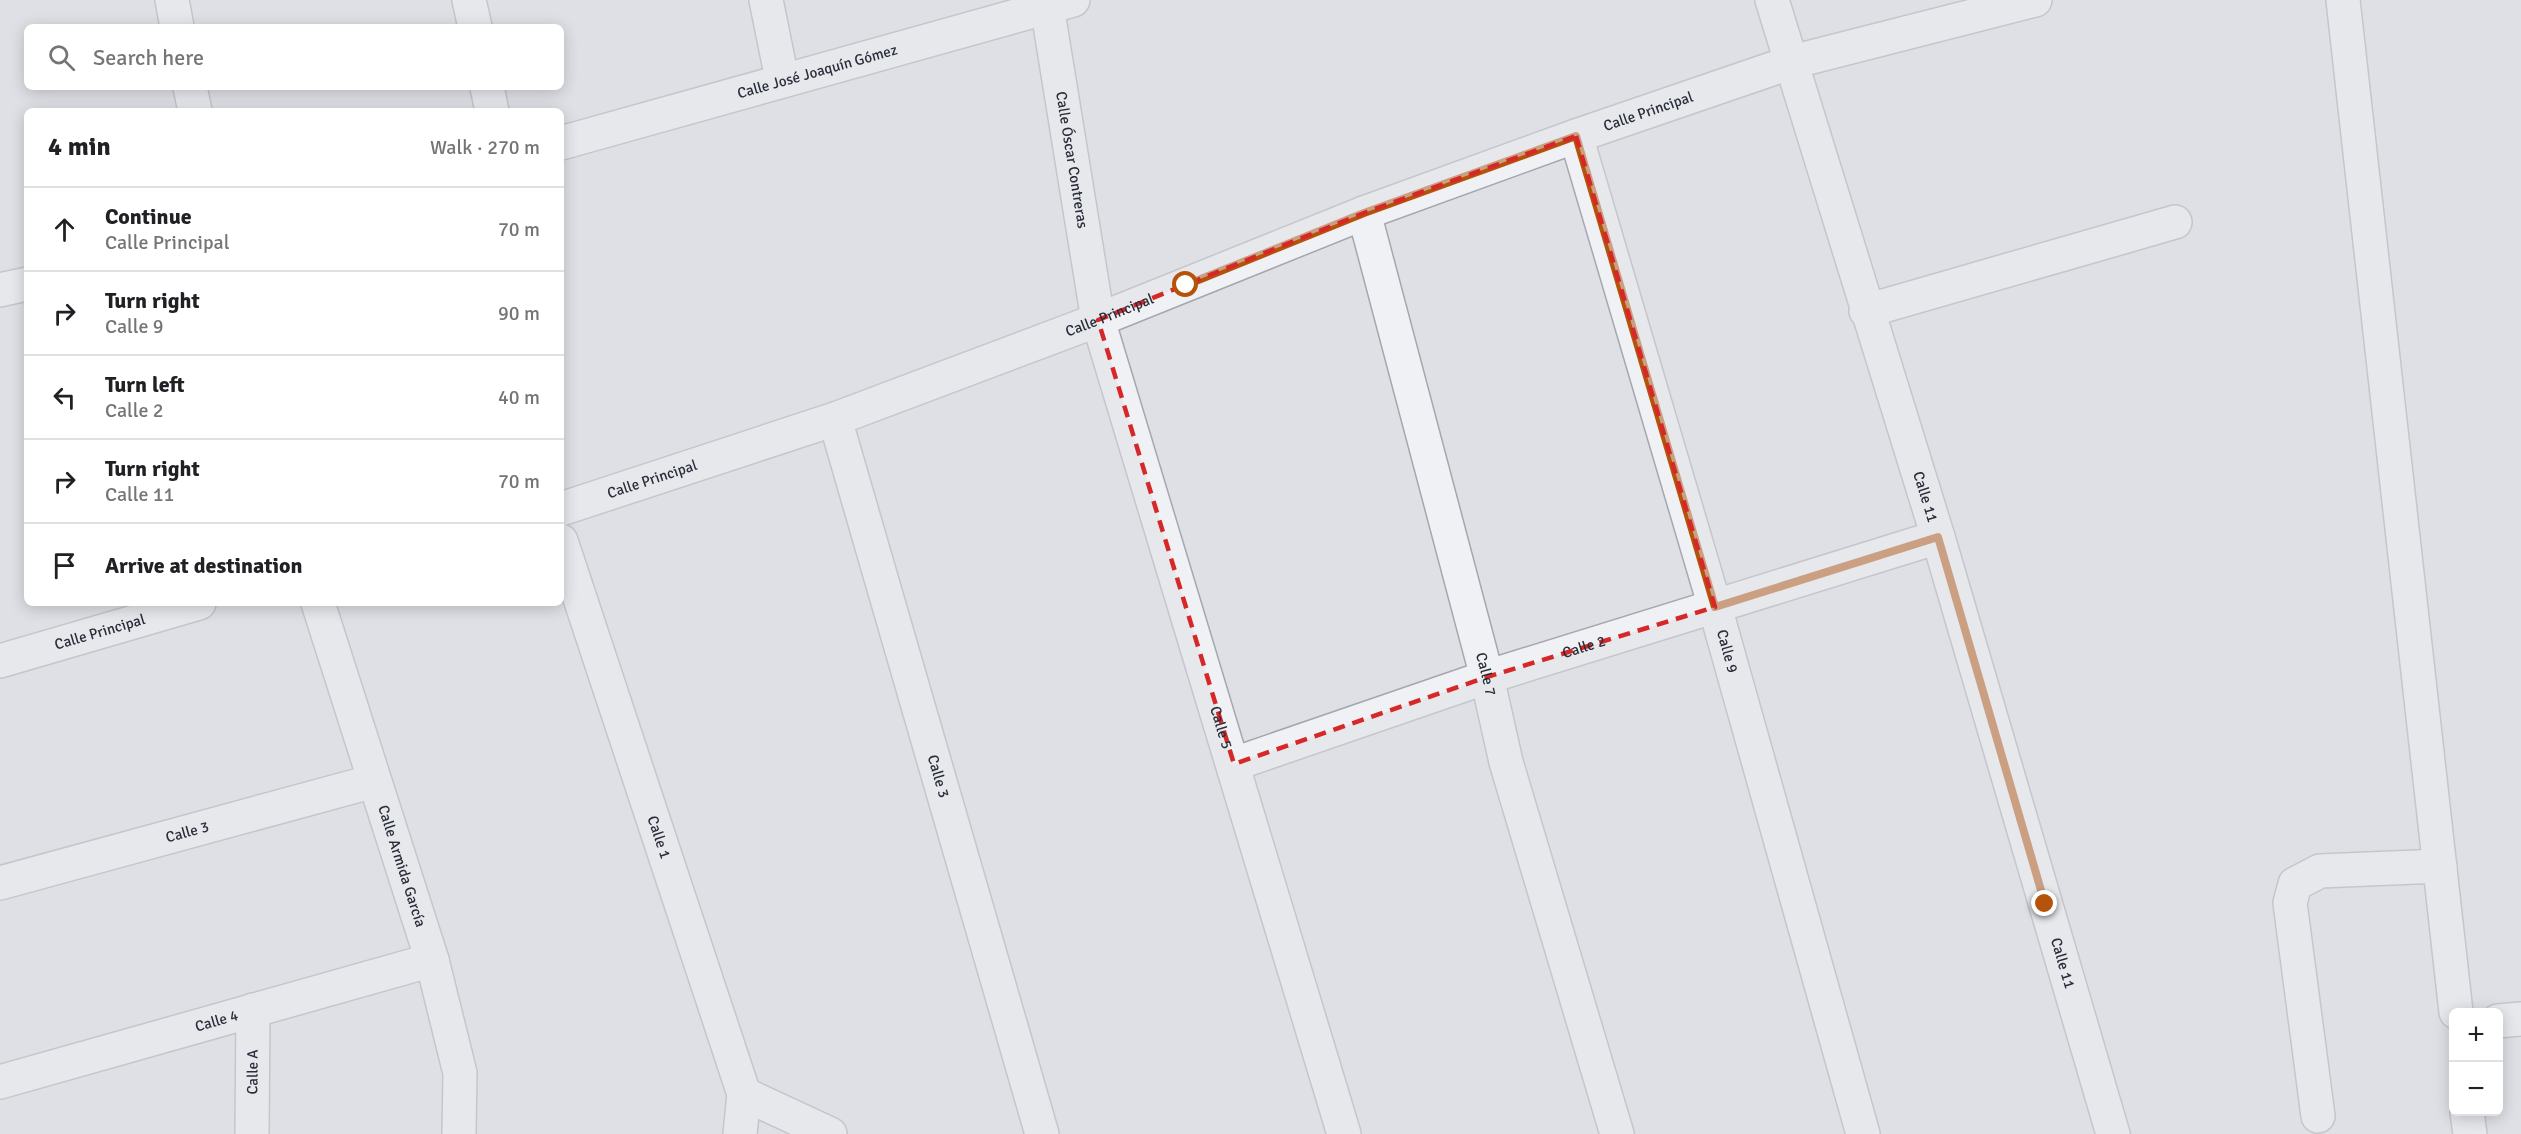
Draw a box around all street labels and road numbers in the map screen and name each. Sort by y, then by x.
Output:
street label: Calle José Joaquín Gómez [735,40,899,102]
street label: Calle Principal [1601,88,1695,135]
street label: Calle Óscar Contreras [1052,90,1092,230]
street label: Calle Principal [1063,290,1156,340]
street label: Calle Principal [605,456,699,502]
street label: Calle 11 [1909,469,1942,524]
street label: Calle Principal [52,610,147,654]
street label: Calle 9 [1713,628,1742,675]
street label: Calle 2 [1560,632,1608,662]
street label: Calle 7 [1472,650,1500,697]
street label: Calle 5 [1206,704,1236,751]
street label: Calle 3 [924,753,953,800]
street label: Calle Armida García [374,803,430,929]
street label: Calle 1 [644,813,674,861]
street label: Calle 3 [164,817,211,846]
street label: Calle 11 [2047,935,2079,991]
street label: Calle 4 [193,1006,240,1035]
street label: Calle A [243,1049,262,1095]

